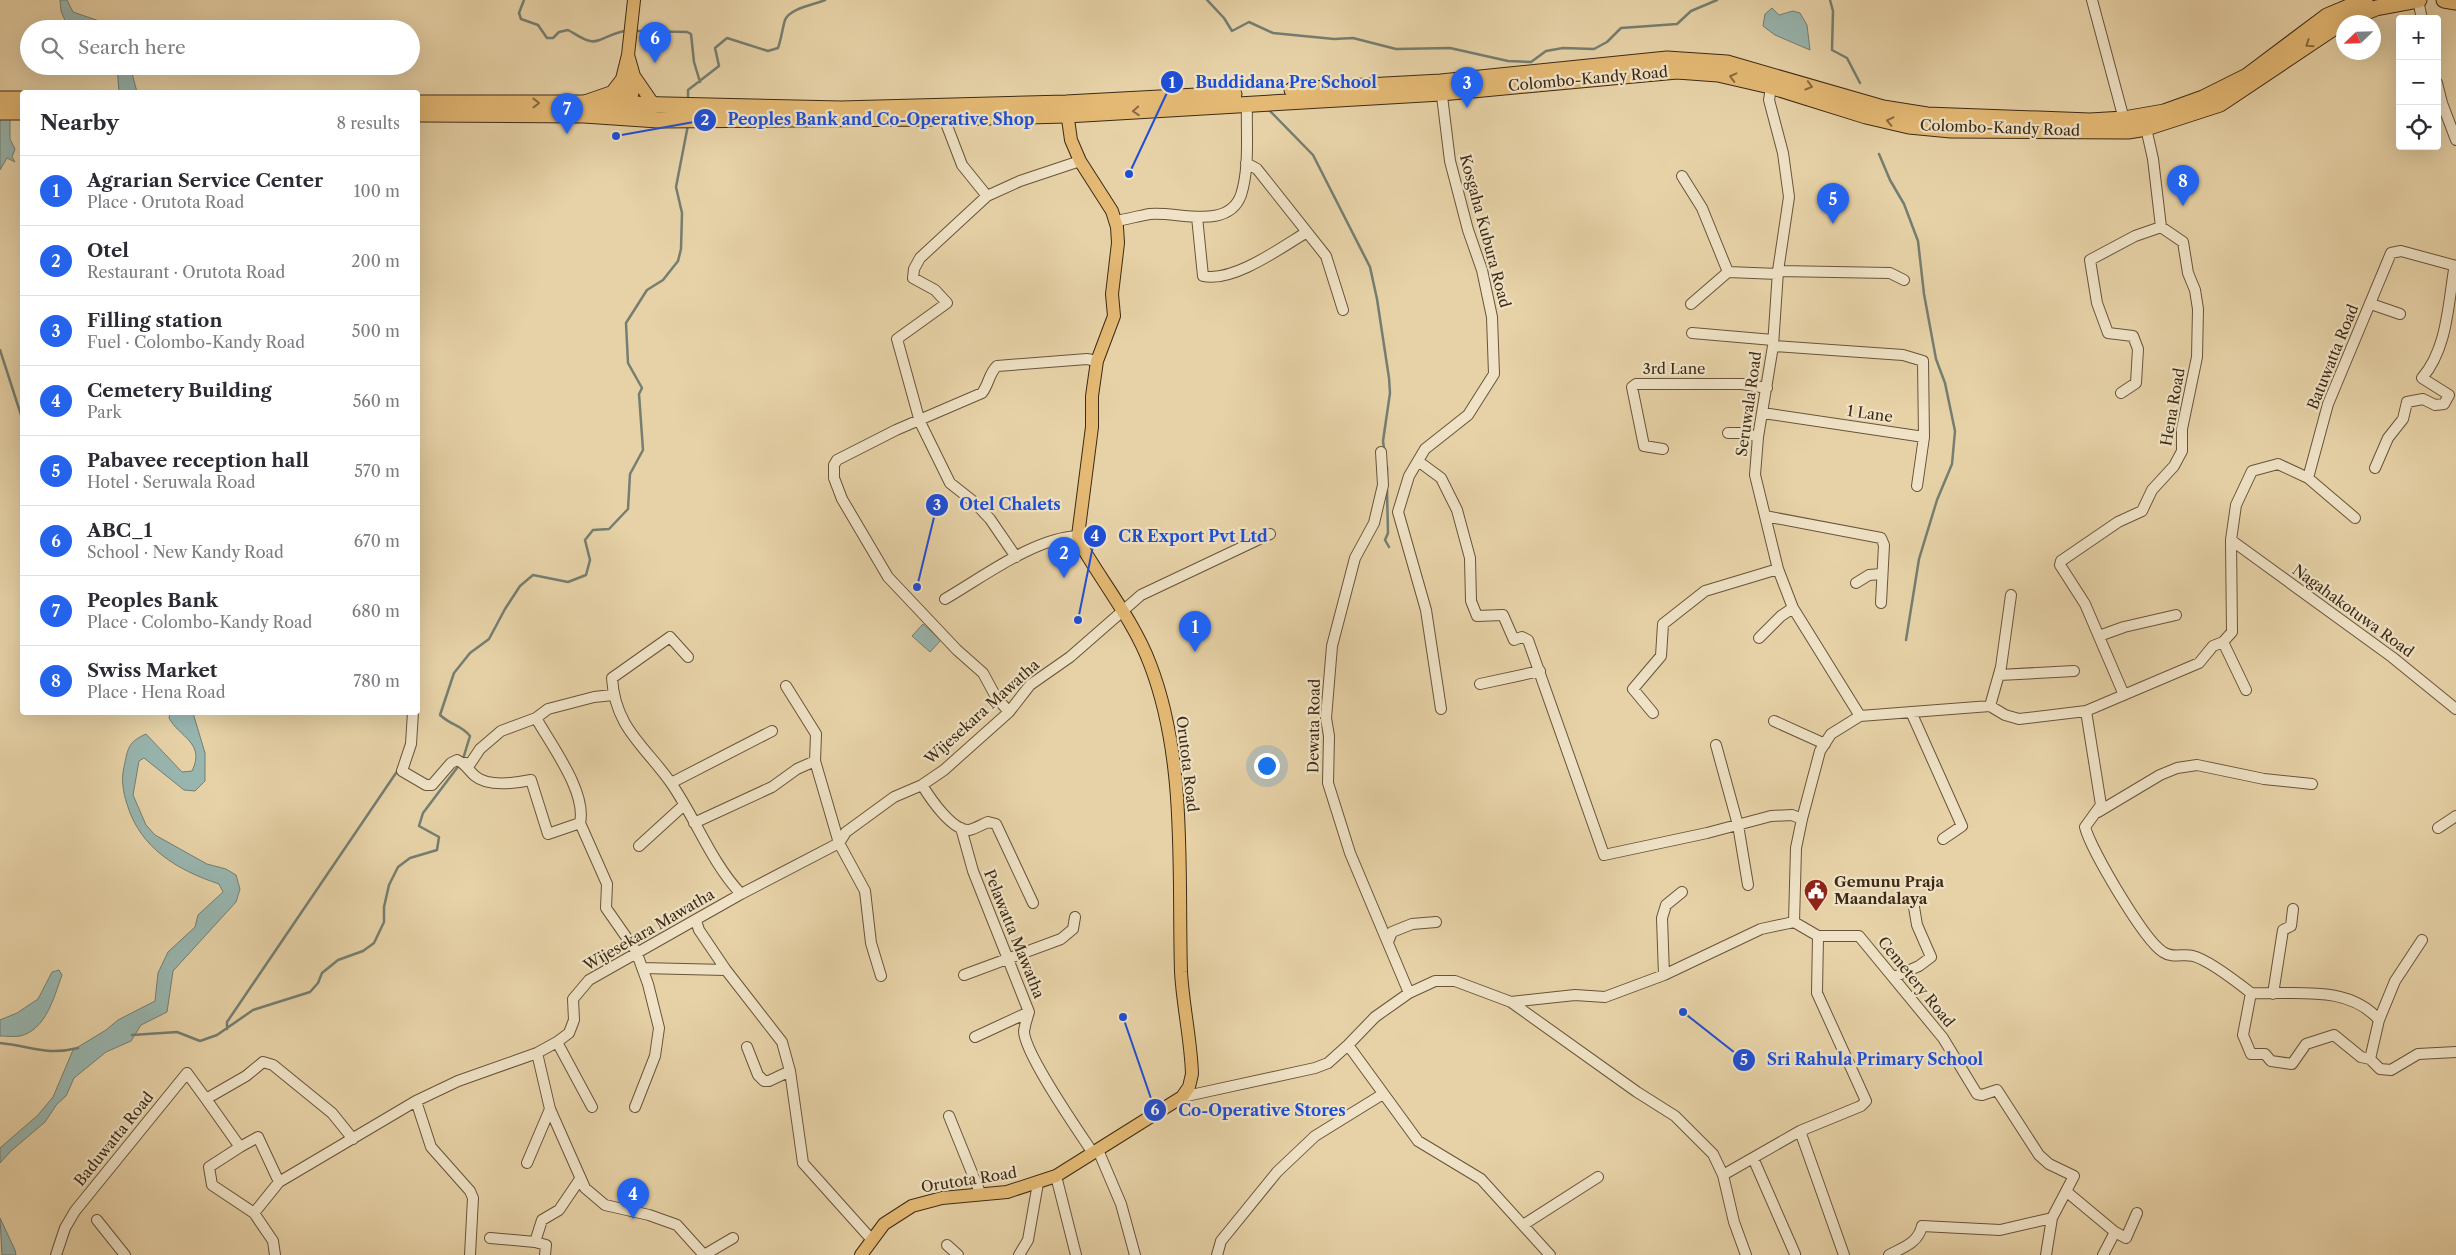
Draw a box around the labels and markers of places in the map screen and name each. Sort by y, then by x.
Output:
pin: 6 [639,22,671,63]
callout: Buddidana Pre School [1160,67,1386,98]
pin: 3 [1451,67,1483,108]
pin: 7 [551,93,583,134]
callout: Peoples Bank and Co-Operative Shop [692,104,1044,135]
pin: 8 [2167,165,2199,206]
pin: 5 [1817,183,1849,224]
callout: Otel Chalets [924,489,1071,520]
callout: CR Export Pvt Ltd [1083,521,1278,552]
pin: 2 [1048,537,1080,578]
pin: 1 [1179,611,1211,652]
place label: Gemunu Praja Maandalaya [1834,872,1945,908]
public building icon: Gemunu Praja Maandalaya [1803,878,1829,912]
callout: Sri Rahula Primary School [1731,1044,1993,1075]
callout: Co-Operative Stores [1143,1095,1355,1126]
pin: 4 [617,1178,649,1219]

